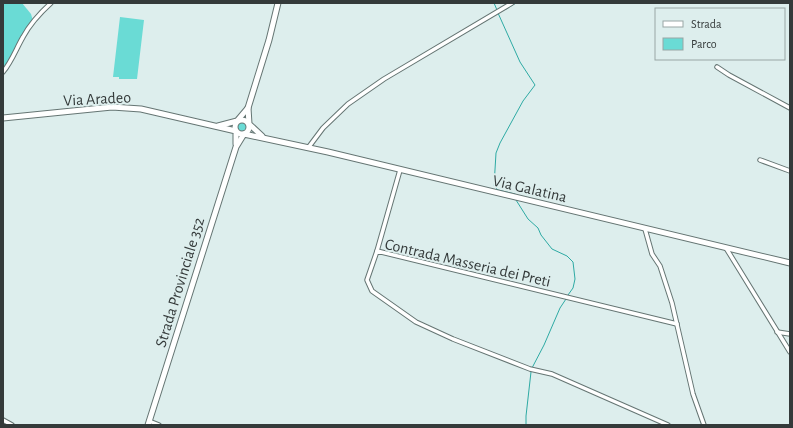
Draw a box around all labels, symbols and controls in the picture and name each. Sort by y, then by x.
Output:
legend [655,8,785,60]
text: Strada [691,18,722,30]
text: Parco [691,38,717,50]
street label: Via Aradeo [63,89,132,109]
street label: Via Galatina [491,173,568,205]
street label: Strada Provinciale 352 [153,215,207,349]
street label: Contrada Masseria dei Preti [383,236,552,290]

